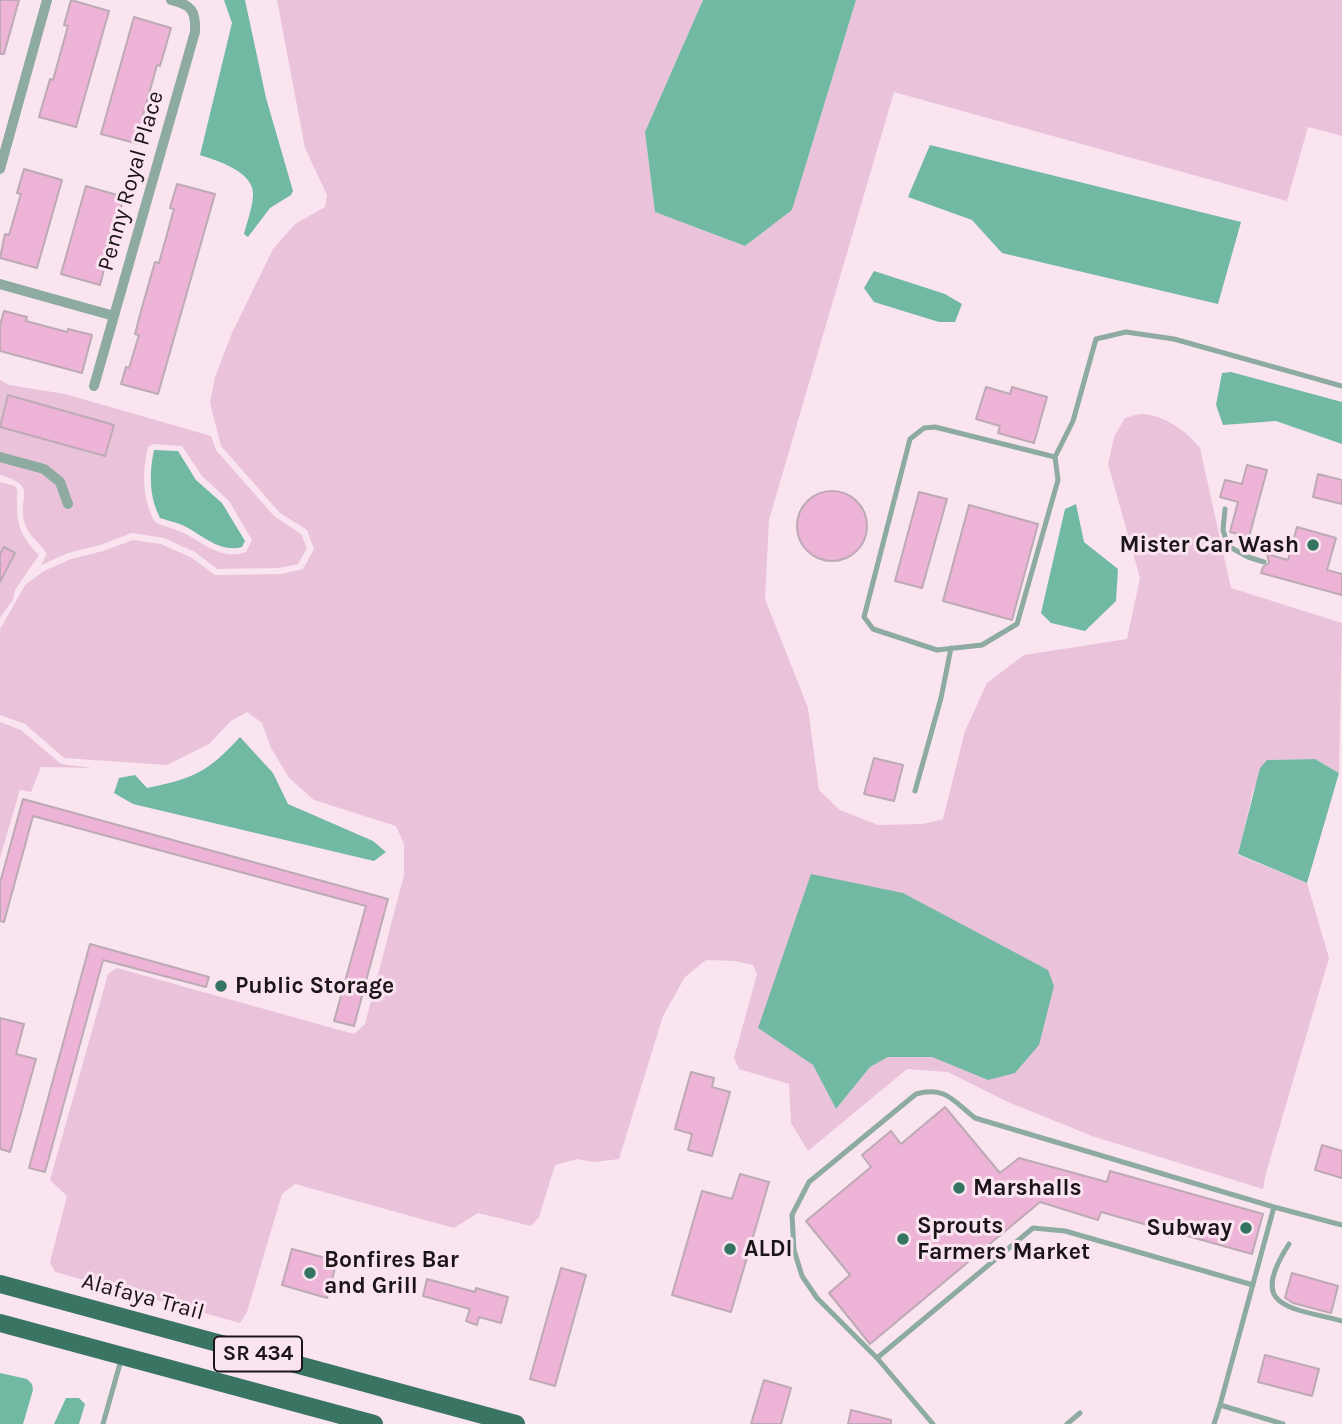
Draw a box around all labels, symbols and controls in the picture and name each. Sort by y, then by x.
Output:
street label: Penny Royal Place [92,88,170,274]
place label: Mister Car Wash [1119,531,1299,559]
marker: Mister Car Wash [1305,537,1321,553]
place label: Public Storage [235,972,394,1000]
marker: Public Storage [213,978,229,994]
place label: Marshalls [973,1174,1082,1202]
marker: Marshalls [951,1180,967,1196]
place label: Sprouts Farmers Market [917,1212,1090,1266]
place label: Subway [1146,1214,1232,1242]
marker: Subway [1238,1220,1254,1236]
marker: Sprouts Farmers Market [895,1231,911,1247]
place label: ALDI [744,1235,793,1263]
marker: ALDI [722,1241,738,1257]
place label: Bonfires Bar and Grill [324,1246,459,1300]
marker: Bonfires Bar and Grill [302,1265,318,1281]
street label: Alafaya Trail [79,1267,207,1327]
road number: SR 434 [214,1336,302,1372]

